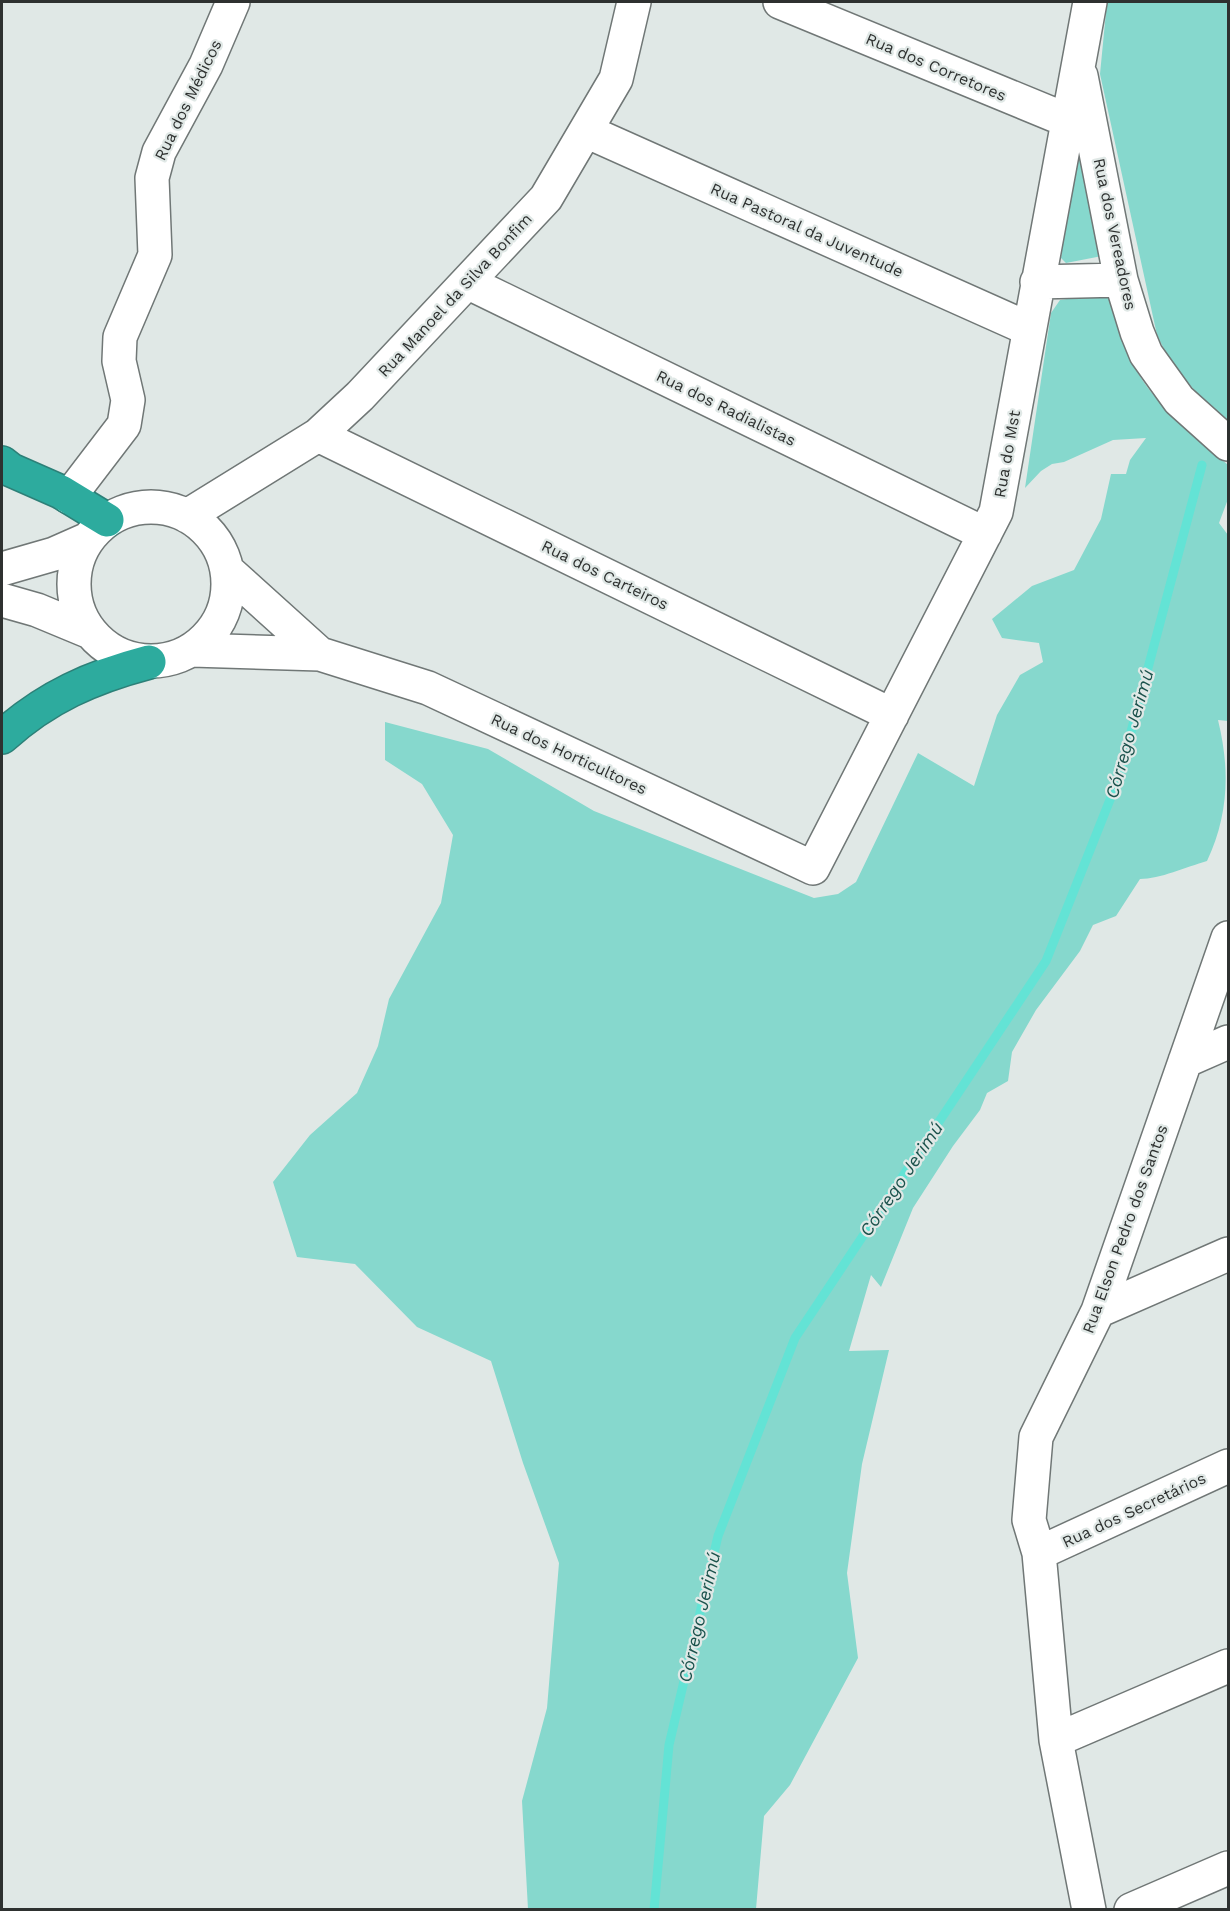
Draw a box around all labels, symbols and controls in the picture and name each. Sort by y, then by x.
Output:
street label: Rua dos Corretores [863,29,1009,105]
street label: Rua dos Médicos [151,36,225,164]
street label: Rua dos Vereadores [1090,156,1140,312]
street label: Rua Pastoral da Juventude [708,179,906,281]
street label: Rua Manoel da Silva Bonfim [374,209,536,381]
street label: Rua dos Radialistas [653,366,799,450]
street label: Rua do Mst [990,409,1024,499]
street label: Rua dos Carteiros [539,536,671,614]
water label: Córrego Jerimú [1101,667,1158,801]
street label: Rua dos Horticultores [488,709,650,799]
water label: Córrego Jerimú [855,1118,947,1240]
street label: Rua Elson Pedro dos Santos [1078,1122,1172,1336]
street label: Rua dos Secretários [1059,1468,1209,1552]
water label: Córrego Jerimú [674,1549,724,1684]

